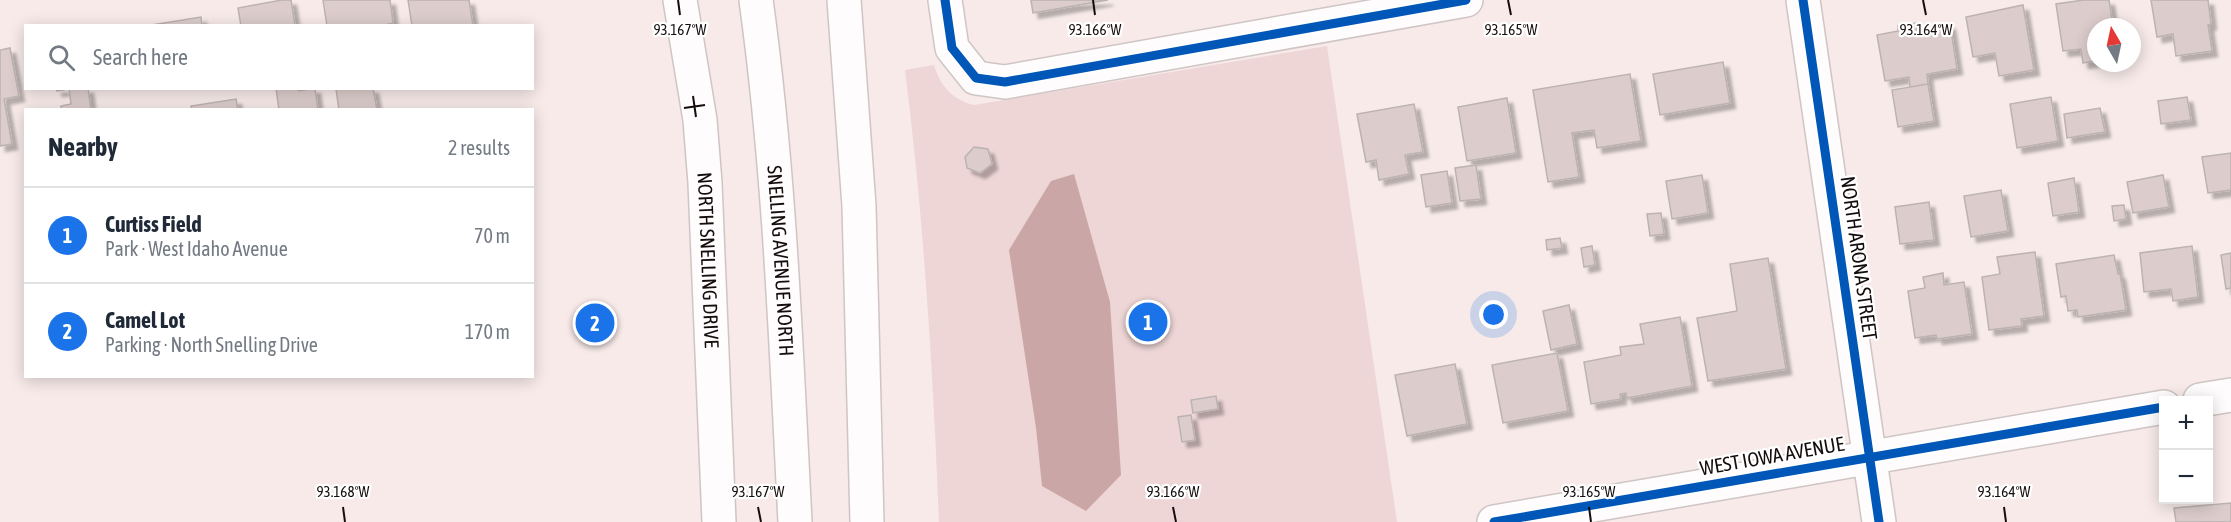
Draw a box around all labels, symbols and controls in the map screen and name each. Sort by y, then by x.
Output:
north arrow [2087,18,2141,72]
text: 93.167°W [654,21,707,38]
text: 93.166°W [1069,21,1122,38]
text: 93.165°W [1485,21,1538,38]
text: 93.164°W [1900,21,1953,38]
search box [24,24,534,90]
icon: search [45,41,78,74]
text: Search here [93,44,188,70]
text: Nearby [48,132,118,162]
text: 2 results [448,136,510,159]
street label: SNELLING AVENUE NORTH [763,164,799,357]
street label: NORTH SNELLING DRIVE [693,171,724,349]
street label: NORTH ARONA STREET [1837,175,1882,342]
text: Curtiss Field [105,211,202,237]
text: 1 [63,224,72,247]
text: 70 m [474,224,510,247]
text: Park · West Idaho Avenue [105,237,288,260]
pin: 2 [576,300,614,346]
pin: 1 [1128,300,1168,344]
your location [1479,300,1508,329]
text: Camel Lot [105,307,185,333]
text: 2 [63,320,72,343]
text: 170 m [465,320,510,343]
text: Parking · North Snelling Drive [105,333,318,356]
map controls [2159,396,2213,504]
button: + [2159,396,2213,450]
street label: WEST IOWA AVENUE [1698,431,1846,480]
button: − [2159,450,2213,504]
text: 93.168°W [317,483,370,500]
text: 93.167°W [732,483,785,500]
text: 93.166°W [1147,483,1200,500]
text: 93.165°W [1563,483,1616,500]
text: 93.164°W [1978,483,2031,500]

